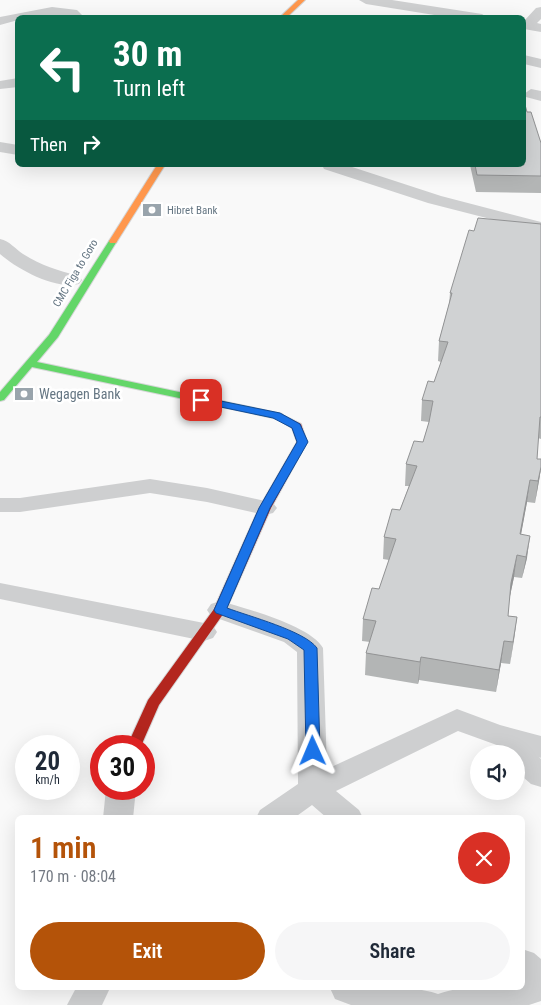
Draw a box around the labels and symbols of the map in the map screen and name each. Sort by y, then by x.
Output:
bank icon: Hibret Bank [141,199,163,221]
place label: Hibret Bank [167,204,218,217]
street label: CMC Figa to Goro [50,237,101,309]
pin [180,379,222,421]
bank icon: Wegagen Bank [13,383,35,405]
place label: Wegagen Bank [39,386,121,402]
position arrow [286,724,338,776]
speed limit sign: 30 [90,735,155,800]

